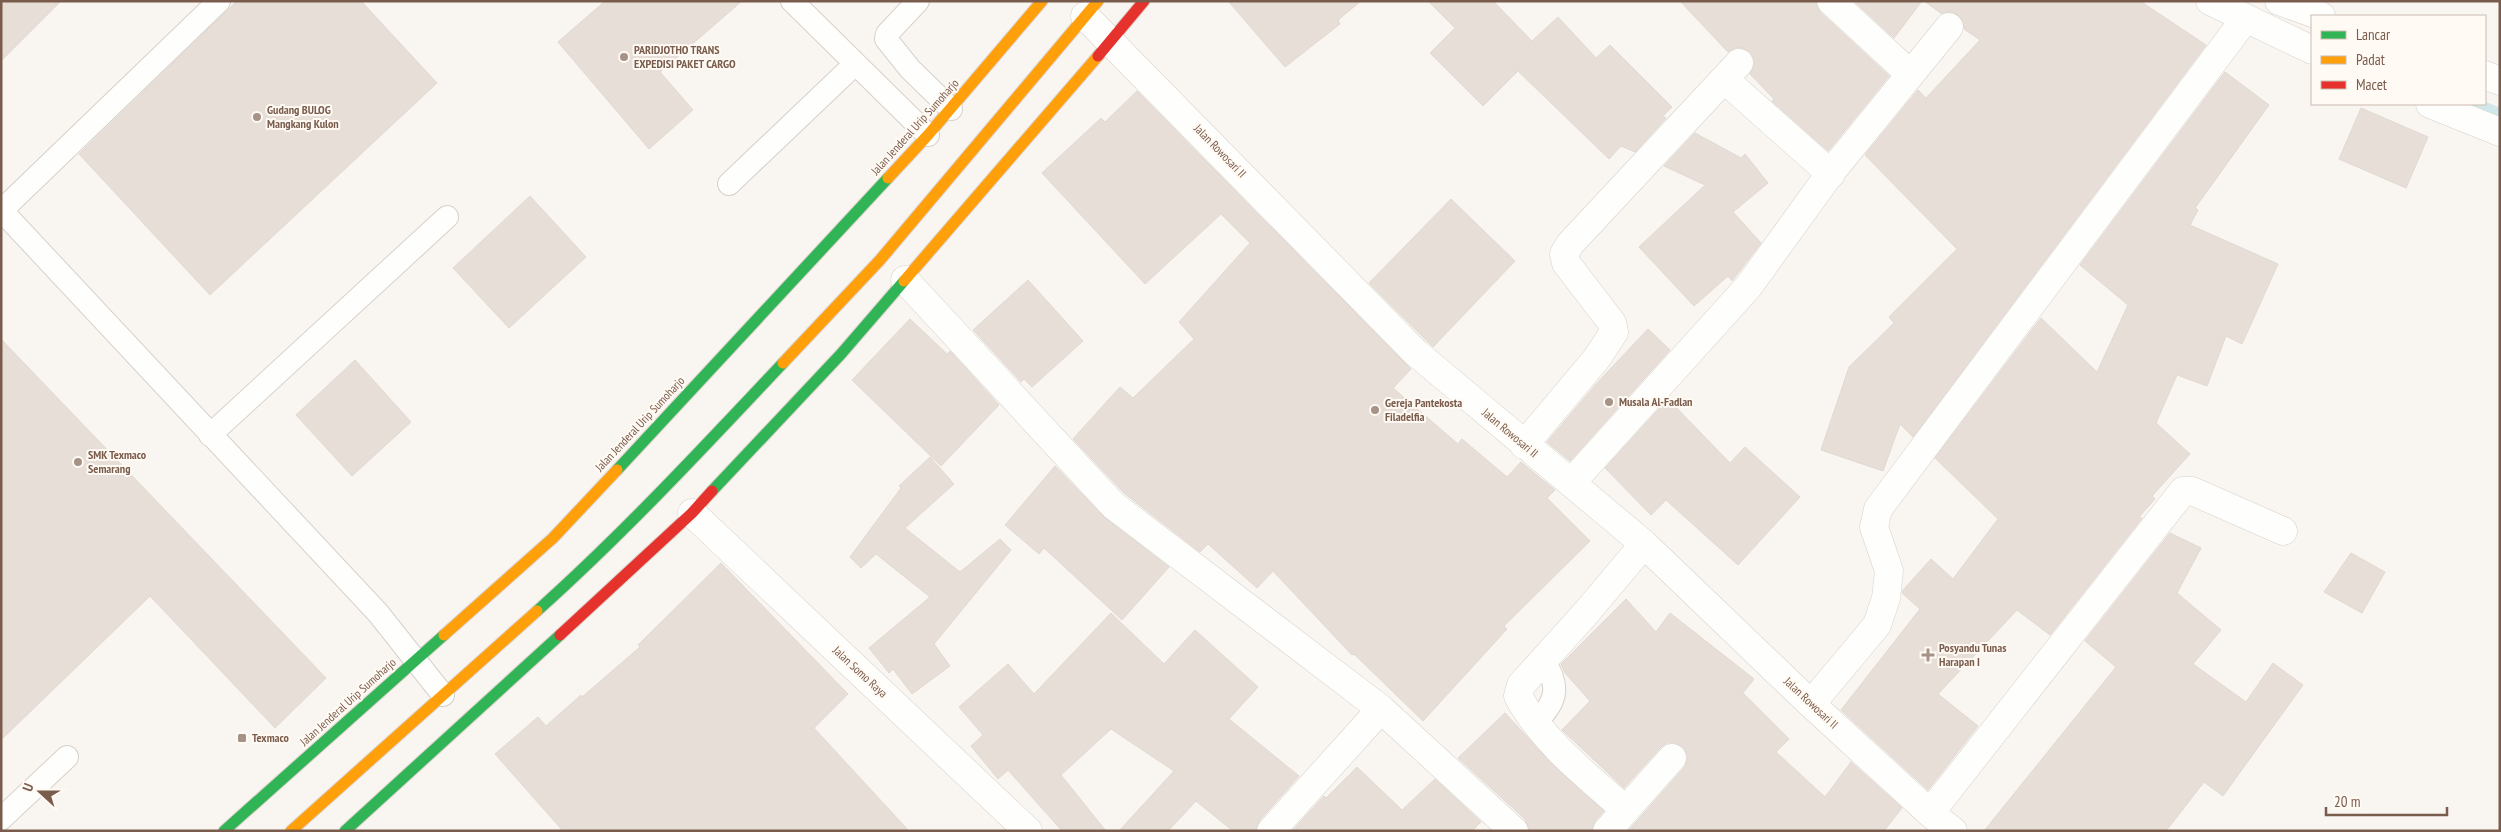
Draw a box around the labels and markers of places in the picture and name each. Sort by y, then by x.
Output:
place label: PARIDJOTHO TRANS EXPEDISI PAKET CARGO [634,42,736,71]
marker: PARIDJOTHO TRANS EXPEDISI PAKET CARGO [618,51,630,63]
place label: Gudang BULOG Mangkang Kulon [267,102,339,131]
marker: Gudang BULOG Mangkang Kulon [251,111,263,123]
place label: Musala Al-Fadlan [1619,394,1693,409]
place label: Gereja Pantekosta Filadelfia [1385,395,1462,424]
marker: Musala Al-Fadlan [1603,396,1615,408]
marker: Gereja Pantekosta Filadelfia [1369,404,1381,416]
place label: SMK Texmaco Semarang [88,447,147,476]
marker: SMK Texmaco Semarang [72,456,84,468]
place label: Posyandu Tunas Harapan I [1939,640,2006,669]
marker: Posyandu Tunas Harapan I [1921,648,1935,662]
place label: Texmaco [252,730,290,745]
marker: Texmaco [236,732,248,744]

